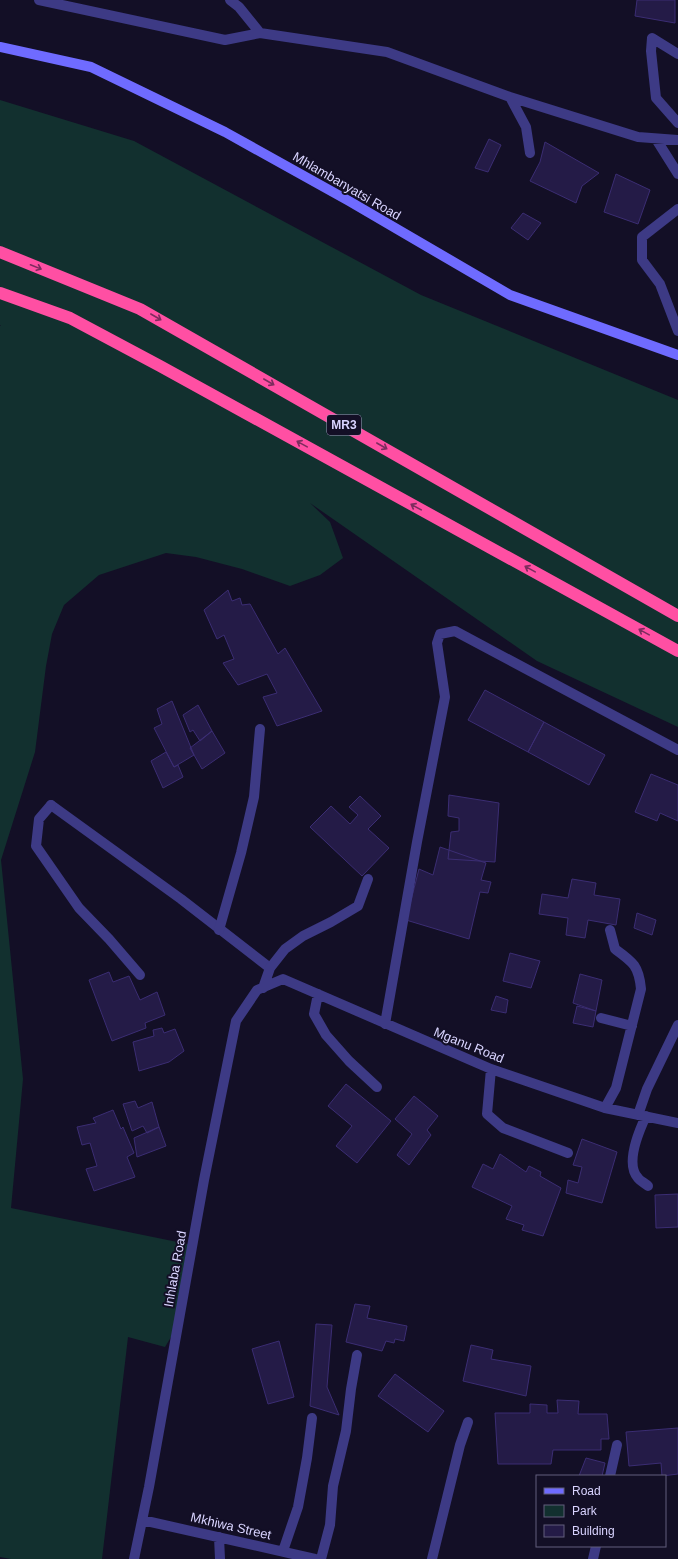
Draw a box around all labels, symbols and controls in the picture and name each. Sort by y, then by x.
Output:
street label: Mhlambanyatsi Road [290,149,404,223]
one-way arrow [30,263,42,271]
one-way arrow [150,314,162,322]
one-way arrow [263,378,275,386]
road number: MR3 [327,415,361,435]
one-way arrow [296,440,308,447]
one-way arrow [375,443,387,451]
one-way arrow [410,502,422,510]
one-way arrow [524,565,536,573]
one-way arrow [638,628,650,635]
street label: Mganu Road [432,1024,506,1066]
street label: Inhlaba Road [161,1230,189,1308]
legend [536,1475,666,1547]
text: Road [572,1484,601,1498]
text: Park [572,1504,598,1518]
street label: Mkhiwa Street [189,1509,273,1543]
text: Building [572,1524,615,1538]

